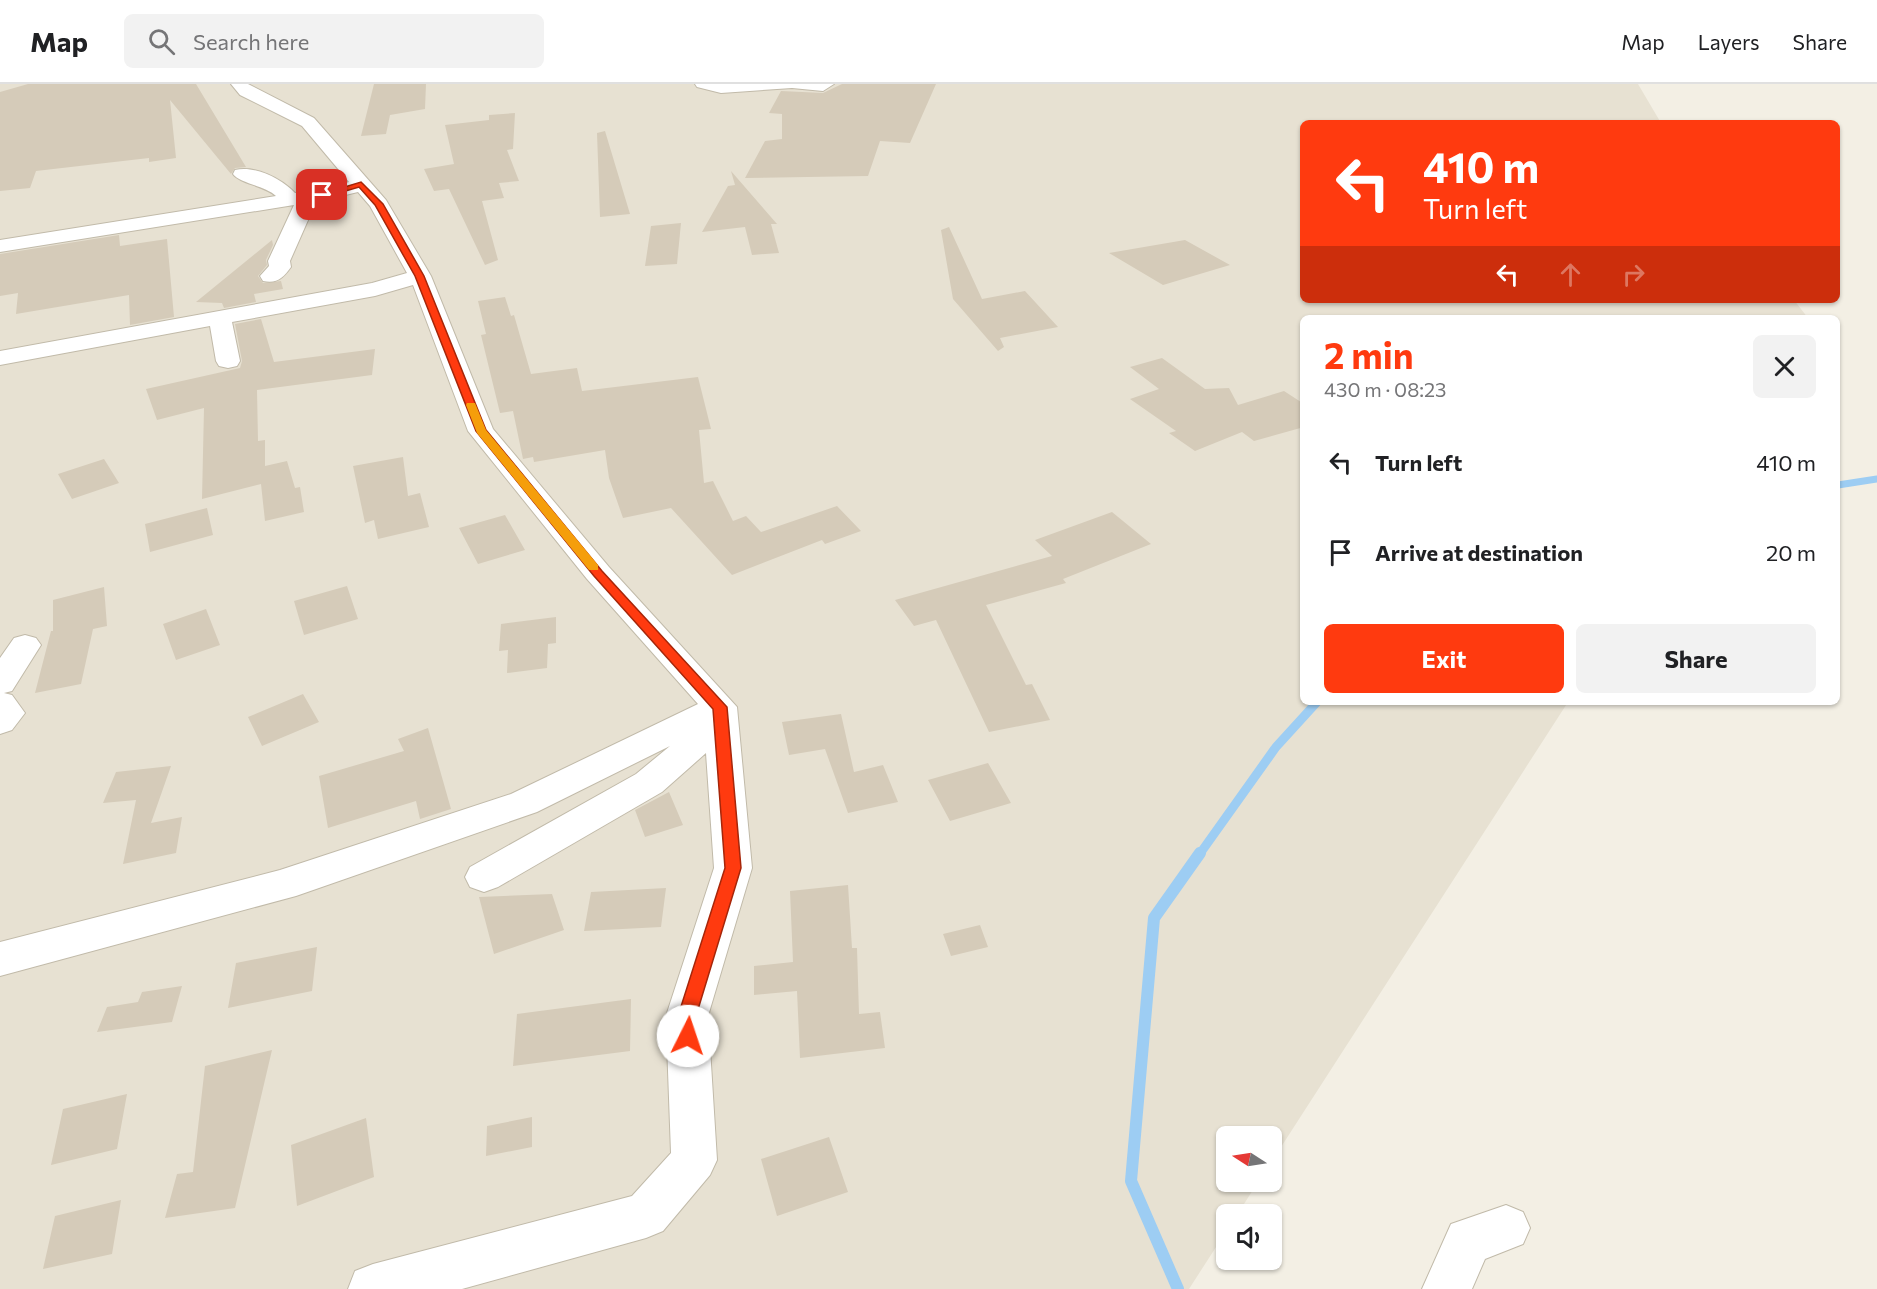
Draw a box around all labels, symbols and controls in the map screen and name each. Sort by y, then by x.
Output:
search box [124,14,544,68]
text: Map [30,24,88,58]
icon: search [145,25,178,58]
text: Search here [193,28,309,55]
text: Map [1621,29,1665,54]
text: Layers [1698,29,1760,54]
text: Share [1793,29,1847,54]
text: 410 m [1423,140,1539,192]
icon: left [1324,144,1402,222]
pin [296,169,347,220]
icon: arrive [305,178,338,211]
text: Turn left [1423,192,1527,225]
icon: left [1491,258,1524,291]
icon: ahead [1554,258,1587,291]
icon: right [1617,258,1650,291]
text: 2 min [1324,332,1414,376]
button: close [1753,335,1816,398]
text: 430 m · 08:23 [1324,377,1447,401]
icon: left [1324,446,1357,479]
text: Turn left [1375,449,1462,476]
text: 410 m [1756,449,1816,476]
icon: arrive [1324,536,1357,569]
text: Arrive at destination [1375,539,1583,566]
text: 20 m [1766,539,1816,566]
button: Exit [1324,624,1564,693]
button: Share [1576,624,1816,693]
position arrow [656,1004,720,1068]
north arrow [1216,1126,1282,1192]
map controls [1216,1126,1282,1270]
button: sound [1216,1204,1282,1270]

